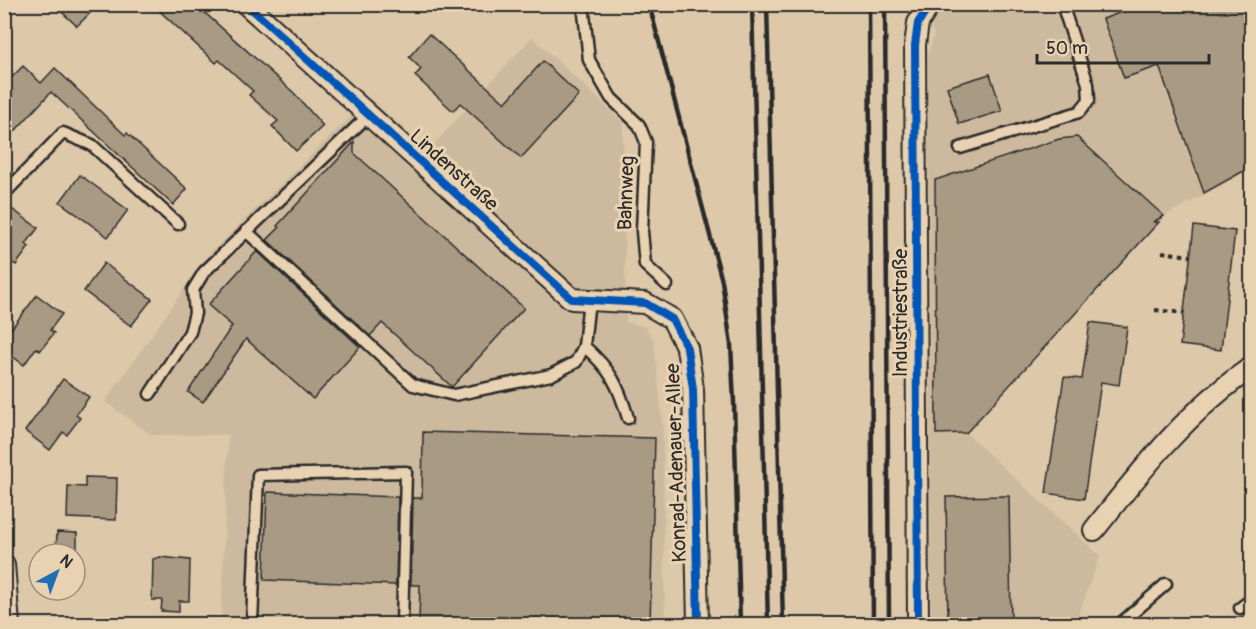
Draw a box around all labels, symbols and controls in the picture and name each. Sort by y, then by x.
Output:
scale bar [1037,27,1210,65]
text: 50 m [1046,37,1088,60]
street label: Lindenstraße [405,124,504,216]
street label: Bahnweg [612,155,640,231]
street label: Industriestraße [888,249,913,377]
street label: Konrad-Adenauer-Allee [660,363,692,563]
north arrow [27,542,87,602]
text: N [56,550,77,573]

